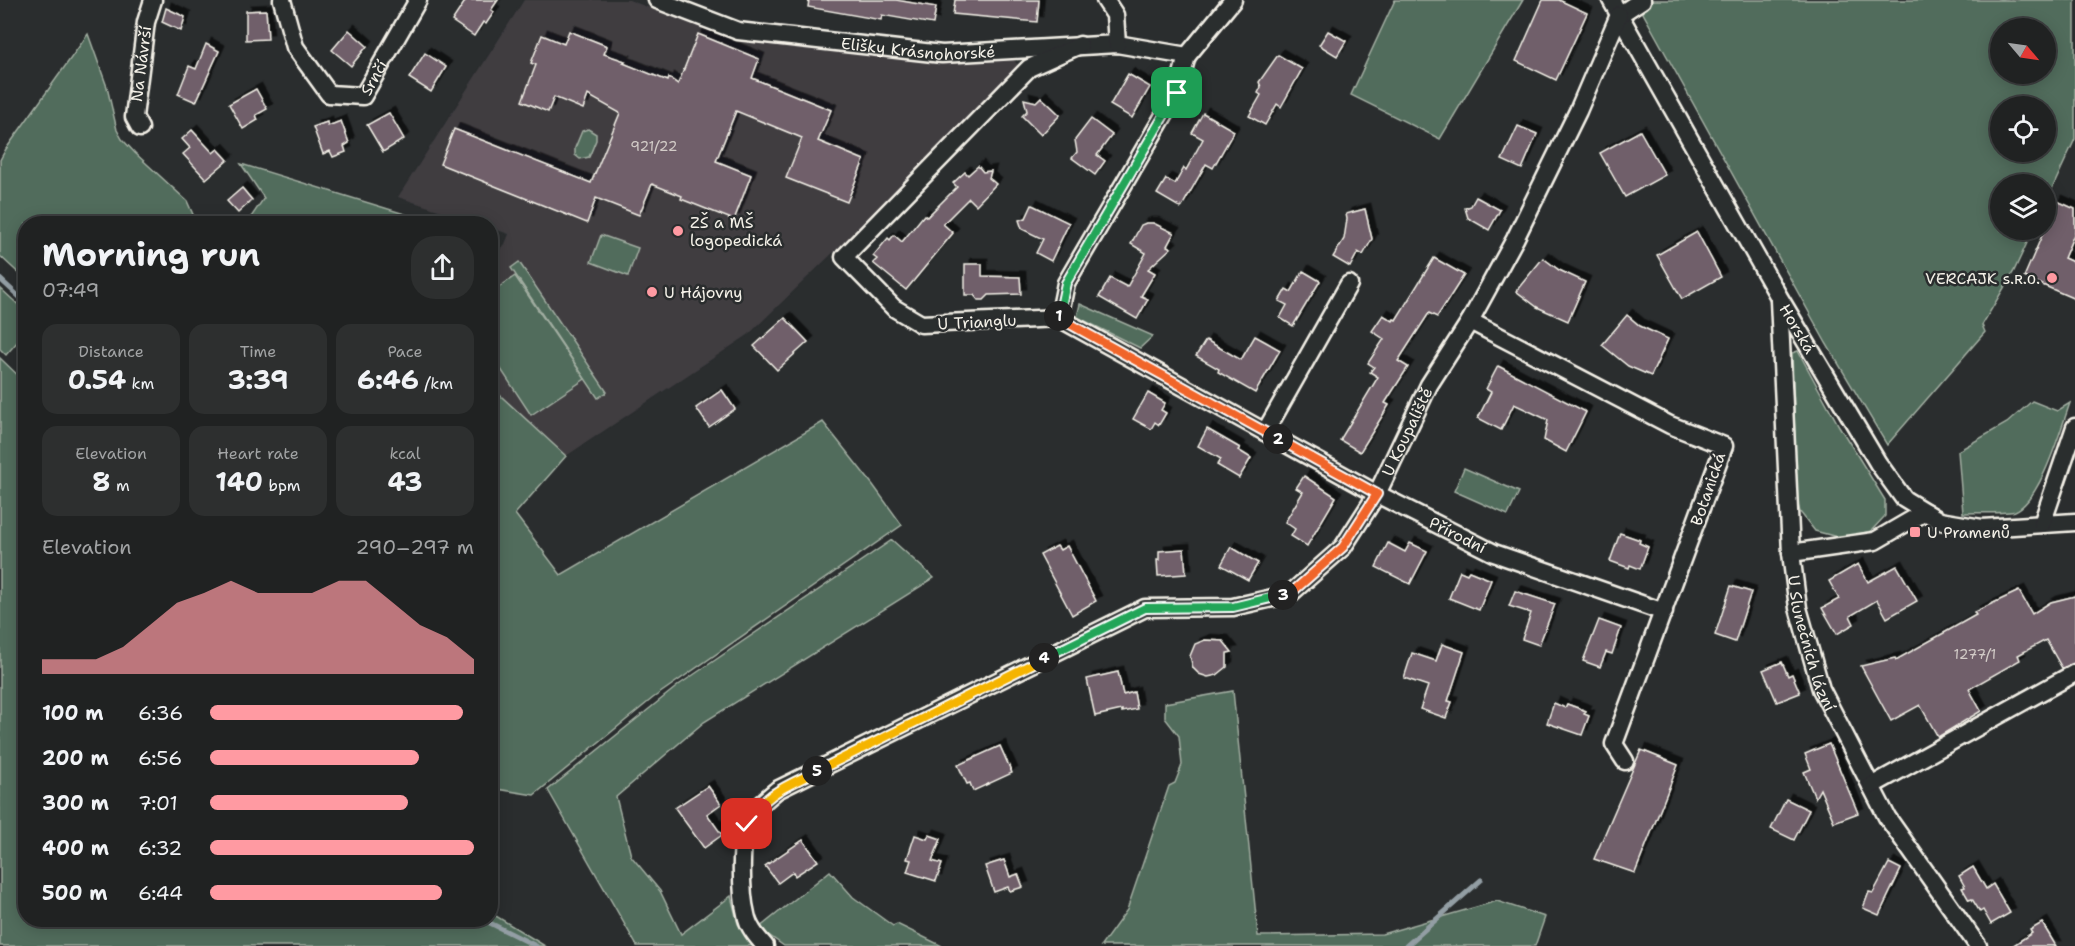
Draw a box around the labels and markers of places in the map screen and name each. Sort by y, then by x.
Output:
pin [1151,67,1202,118]
place label: ZŠ a MŠ logopedická [690,212,782,251]
marker: ZŠ a MŠ logopedická [671,224,685,238]
place label: VERCAJK s.ʀ.ᴏ. [1925,268,2040,289]
marker: VERCAJK s.ʀ.ᴏ. [2045,271,2059,285]
place label: U Hájovny [664,282,743,303]
marker: U Hájovny [645,285,659,299]
pin: 1 [1044,301,1074,331]
pin: 2 [1263,424,1293,454]
place label: U Pramenů [1927,522,2010,543]
marker: U Pramenů [1908,525,1922,539]
pin: 3 [1268,580,1298,610]
pin: 4 [1029,643,1059,673]
pin: 5 [802,756,832,786]
pin [721,798,772,849]

